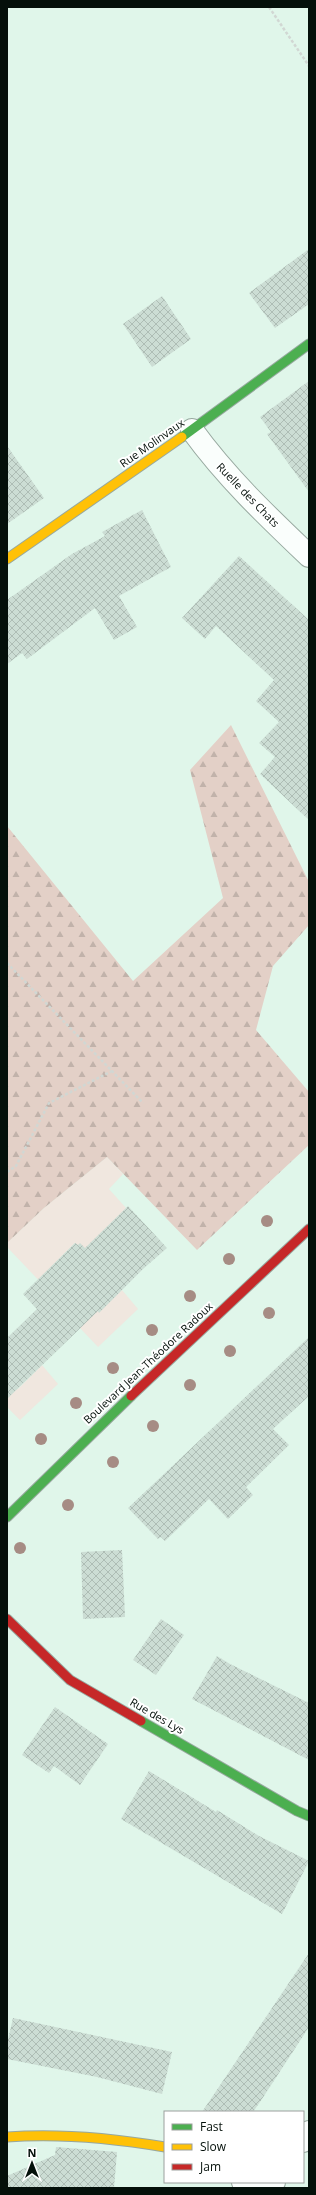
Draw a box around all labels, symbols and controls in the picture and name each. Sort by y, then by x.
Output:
street label: Rue Molinvaux [116,415,187,470]
street label: Ruelle des Chats [214,459,283,530]
street label: Boulevard Jean-Théodore Radoux [80,1298,216,1427]
street label: Rue des Lys [127,1694,187,1737]
legend [164,2111,304,2183]
text: Fast [200,2118,223,2135]
text: Slow [200,2138,227,2155]
north arrow [12,2143,52,2183]
text: N [28,2145,36,2160]
text: Jam [199,2158,221,2175]

